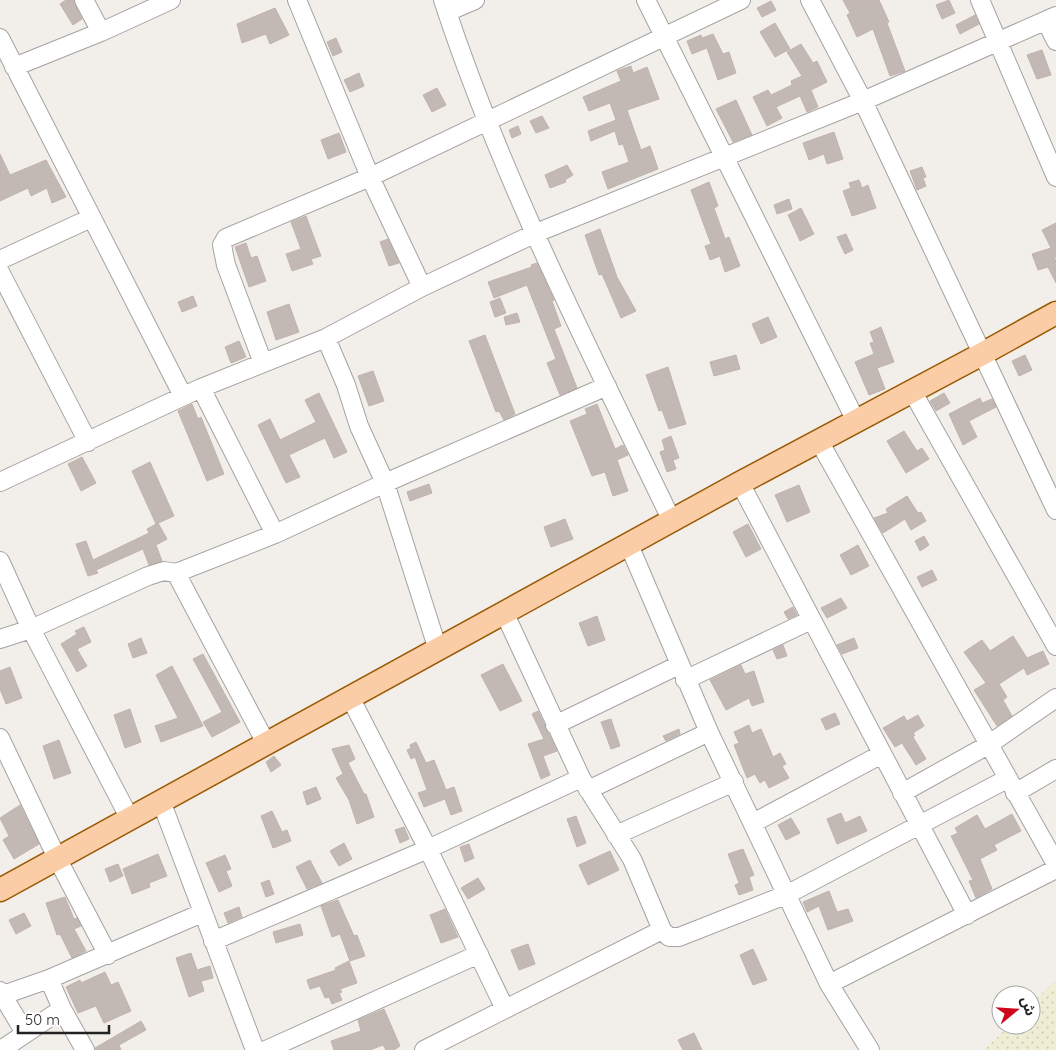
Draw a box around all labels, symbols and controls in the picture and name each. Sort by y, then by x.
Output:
north arrow [991,985,1041,1035]
text: ش [1017,994,1040,1018]
scale bar [18,1002,109,1034]
text: 50 m [25,1010,60,1029]

